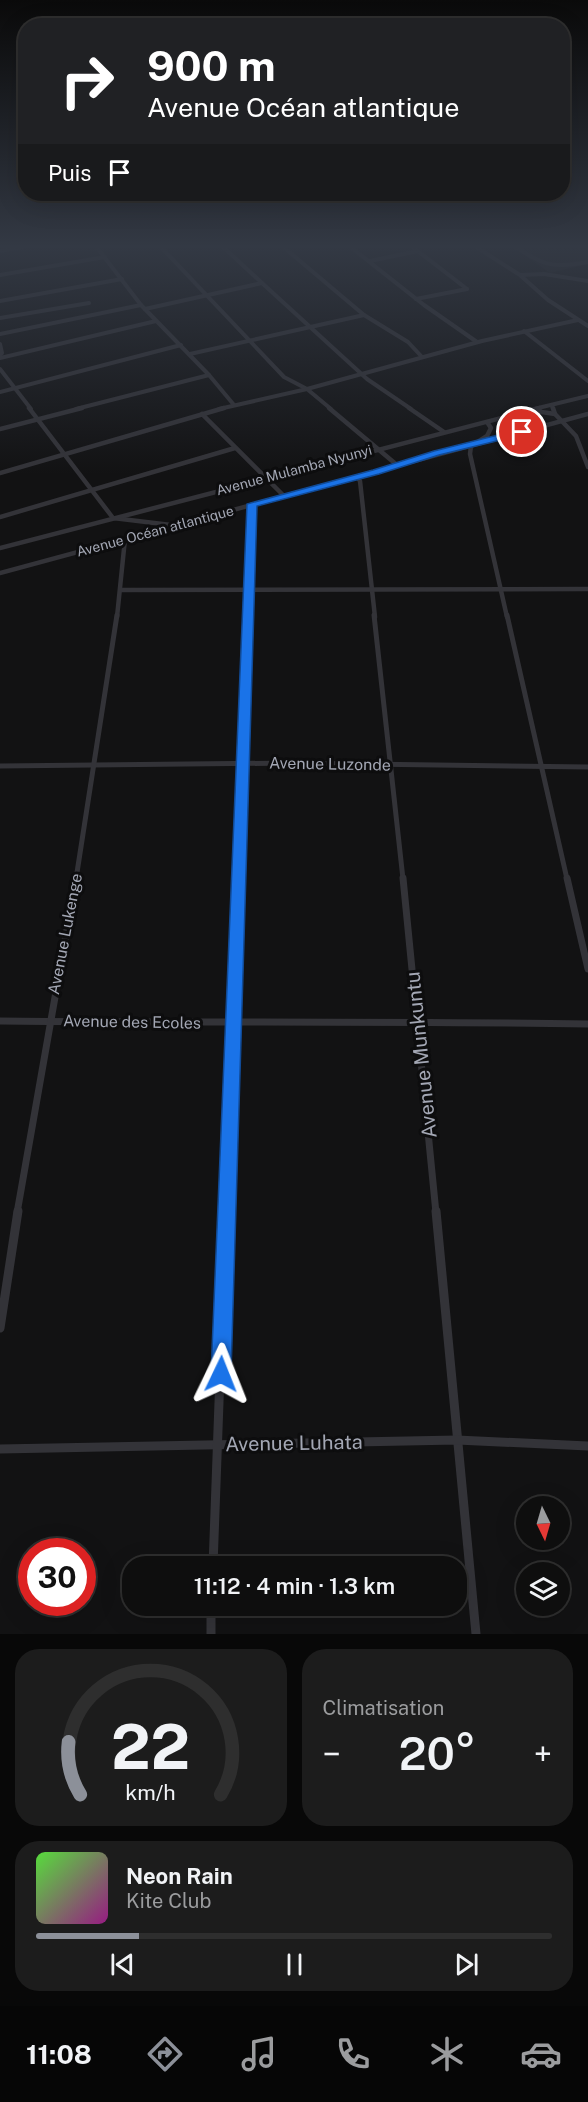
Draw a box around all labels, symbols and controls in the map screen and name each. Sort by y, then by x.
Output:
text: 900 m [147,41,276,90]
icon: right [48,42,126,120]
text: Avenue Océan atlantique [147,91,460,123]
icon: arrive [103,156,136,189]
text: Puis [48,160,91,186]
pin [496,406,547,457]
icon: arrive [505,415,538,448]
street label: Avenue Mulamba Nyunyi [214,442,374,498]
street label: Avenue Océan atlantique [75,502,235,560]
street label: Avenue Luzonde [269,753,391,775]
street label: Avenue Lukenge [44,872,86,996]
street label: Avenue Munkuntu [400,970,442,1140]
street label: Avenue des Ecoles [63,1011,201,1033]
position arrow [189,1342,253,1406]
street label: Avenue Luhata [225,1430,363,1456]
north arrow [516,1496,570,1550]
map controls [516,1496,570,1616]
speed limit sign: 30 [18,1538,96,1616]
button: layers [516,1562,570,1616]
text: 11:12 · 4 min · 1.3 km [194,1573,395,1599]
text: Climatisation [323,1696,444,1720]
text: 22 [111,1710,190,1783]
text: 20° [399,1727,476,1780]
text: − [323,1735,341,1773]
text: + [534,1735,552,1773]
text: km/h [126,1780,176,1805]
text: Neon Rain [126,1863,233,1889]
text: Kite Club [126,1889,211,1913]
icon: previous [106,1948,139,1981]
icon: pause [278,1948,311,1981]
icon: next [450,1948,483,1981]
icon: directions [144,2033,186,2075]
icon: music [238,2033,280,2075]
icon: phone [332,2033,374,2075]
icon: climate [426,2033,468,2075]
icon: car [520,2033,562,2075]
text: 11:08 [26,2038,92,2070]

